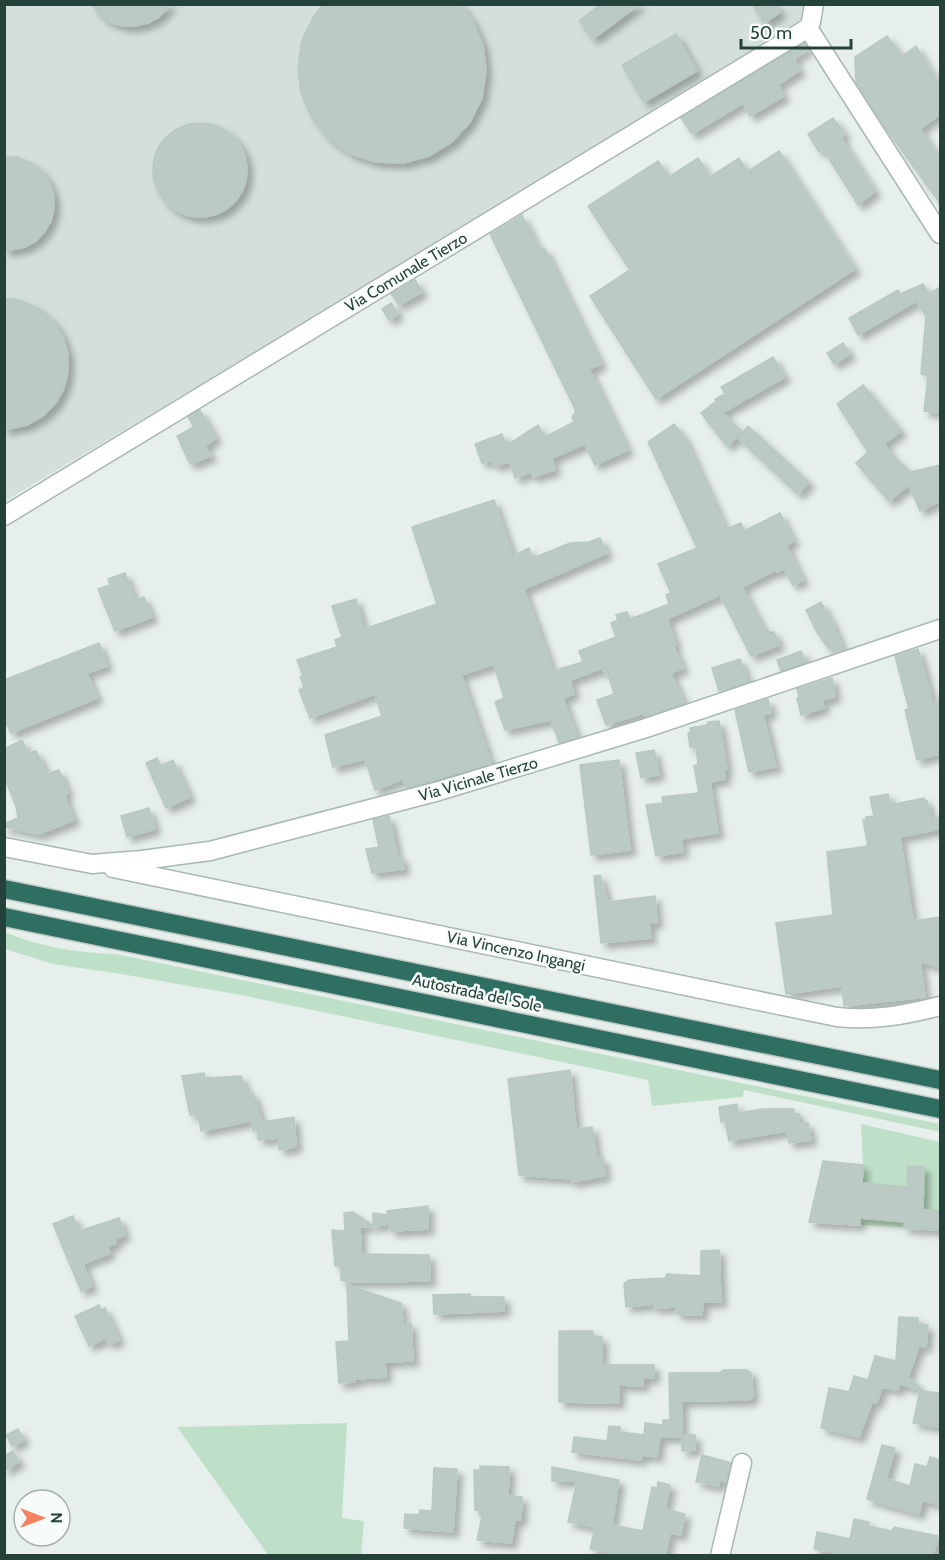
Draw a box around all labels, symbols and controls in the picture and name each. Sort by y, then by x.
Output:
scale bar [741,12,850,50]
text: 50 m [750,22,792,44]
street label: Via Comunale Tierzo [341,228,471,316]
street label: Via Vicinale Tierzo [416,753,540,805]
street label: Via Vincenzo Ingangi [445,927,587,975]
street label: Autostrada del Sole [411,970,543,1016]
north arrow [12,1488,72,1548]
text: N [47,1512,66,1524]

